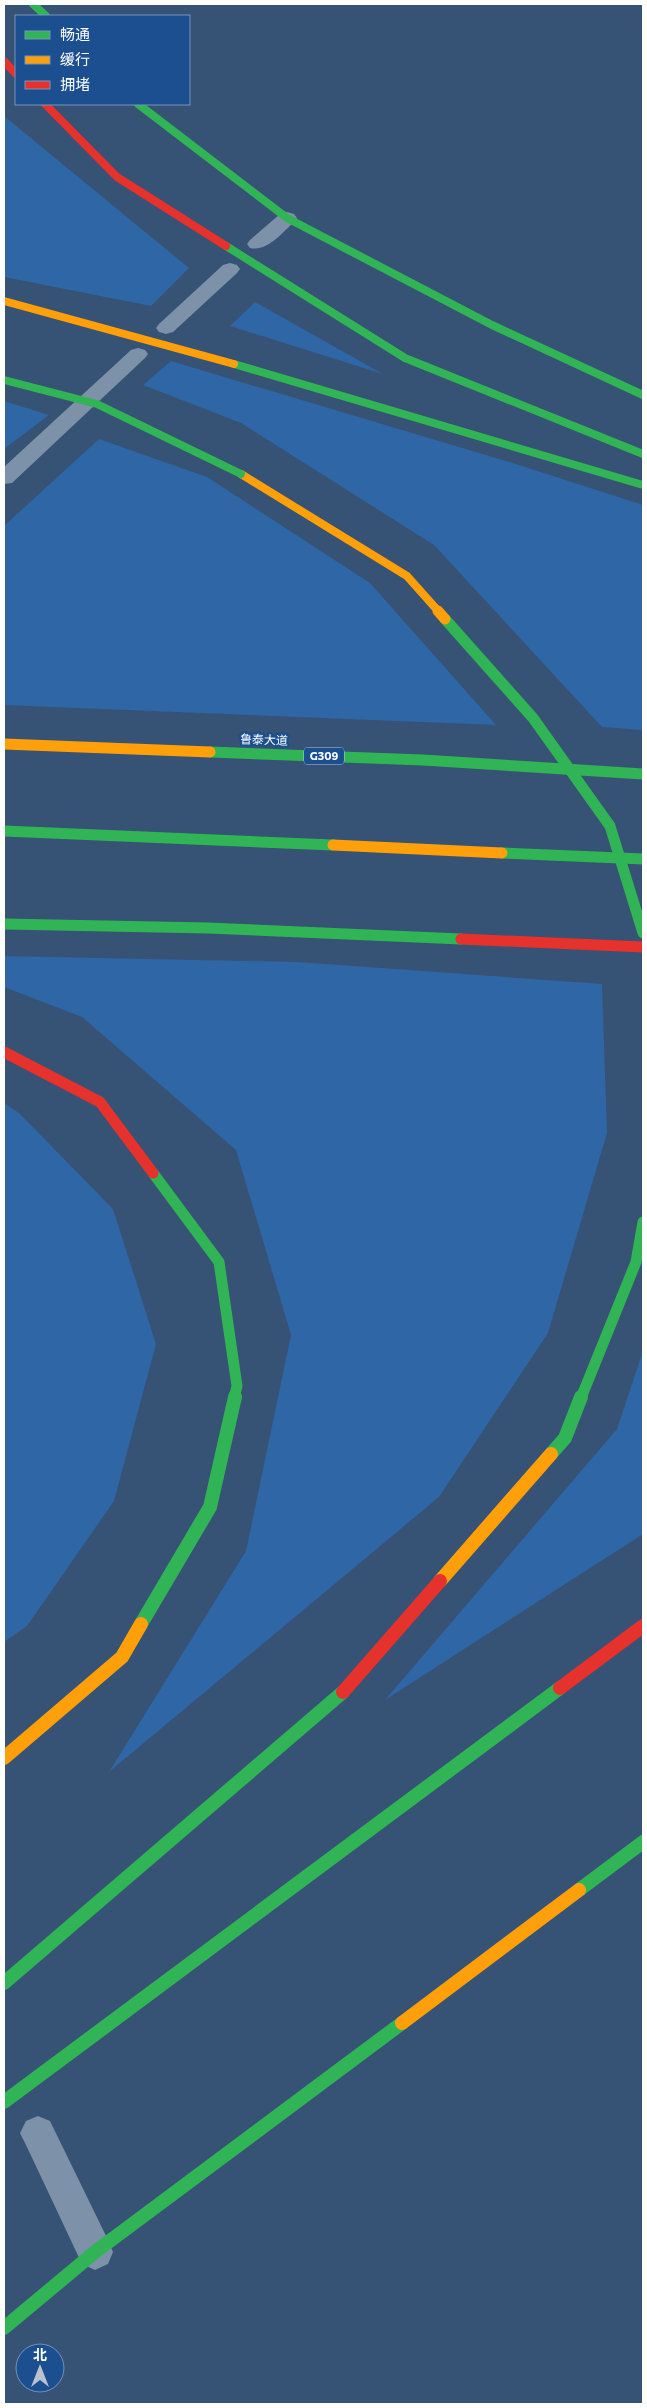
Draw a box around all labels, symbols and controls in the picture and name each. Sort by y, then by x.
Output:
legend [15,15,190,105]
text: 畅通 [60,25,90,43]
text: 缓行 [60,50,90,68]
text: 拥堵 [60,75,90,93]
street label: 鲁泰大道 [240,731,288,747]
road number: G309 [304,748,344,764]
north arrow [15,2343,65,2393]
text: 北 [33,2346,47,2363]

